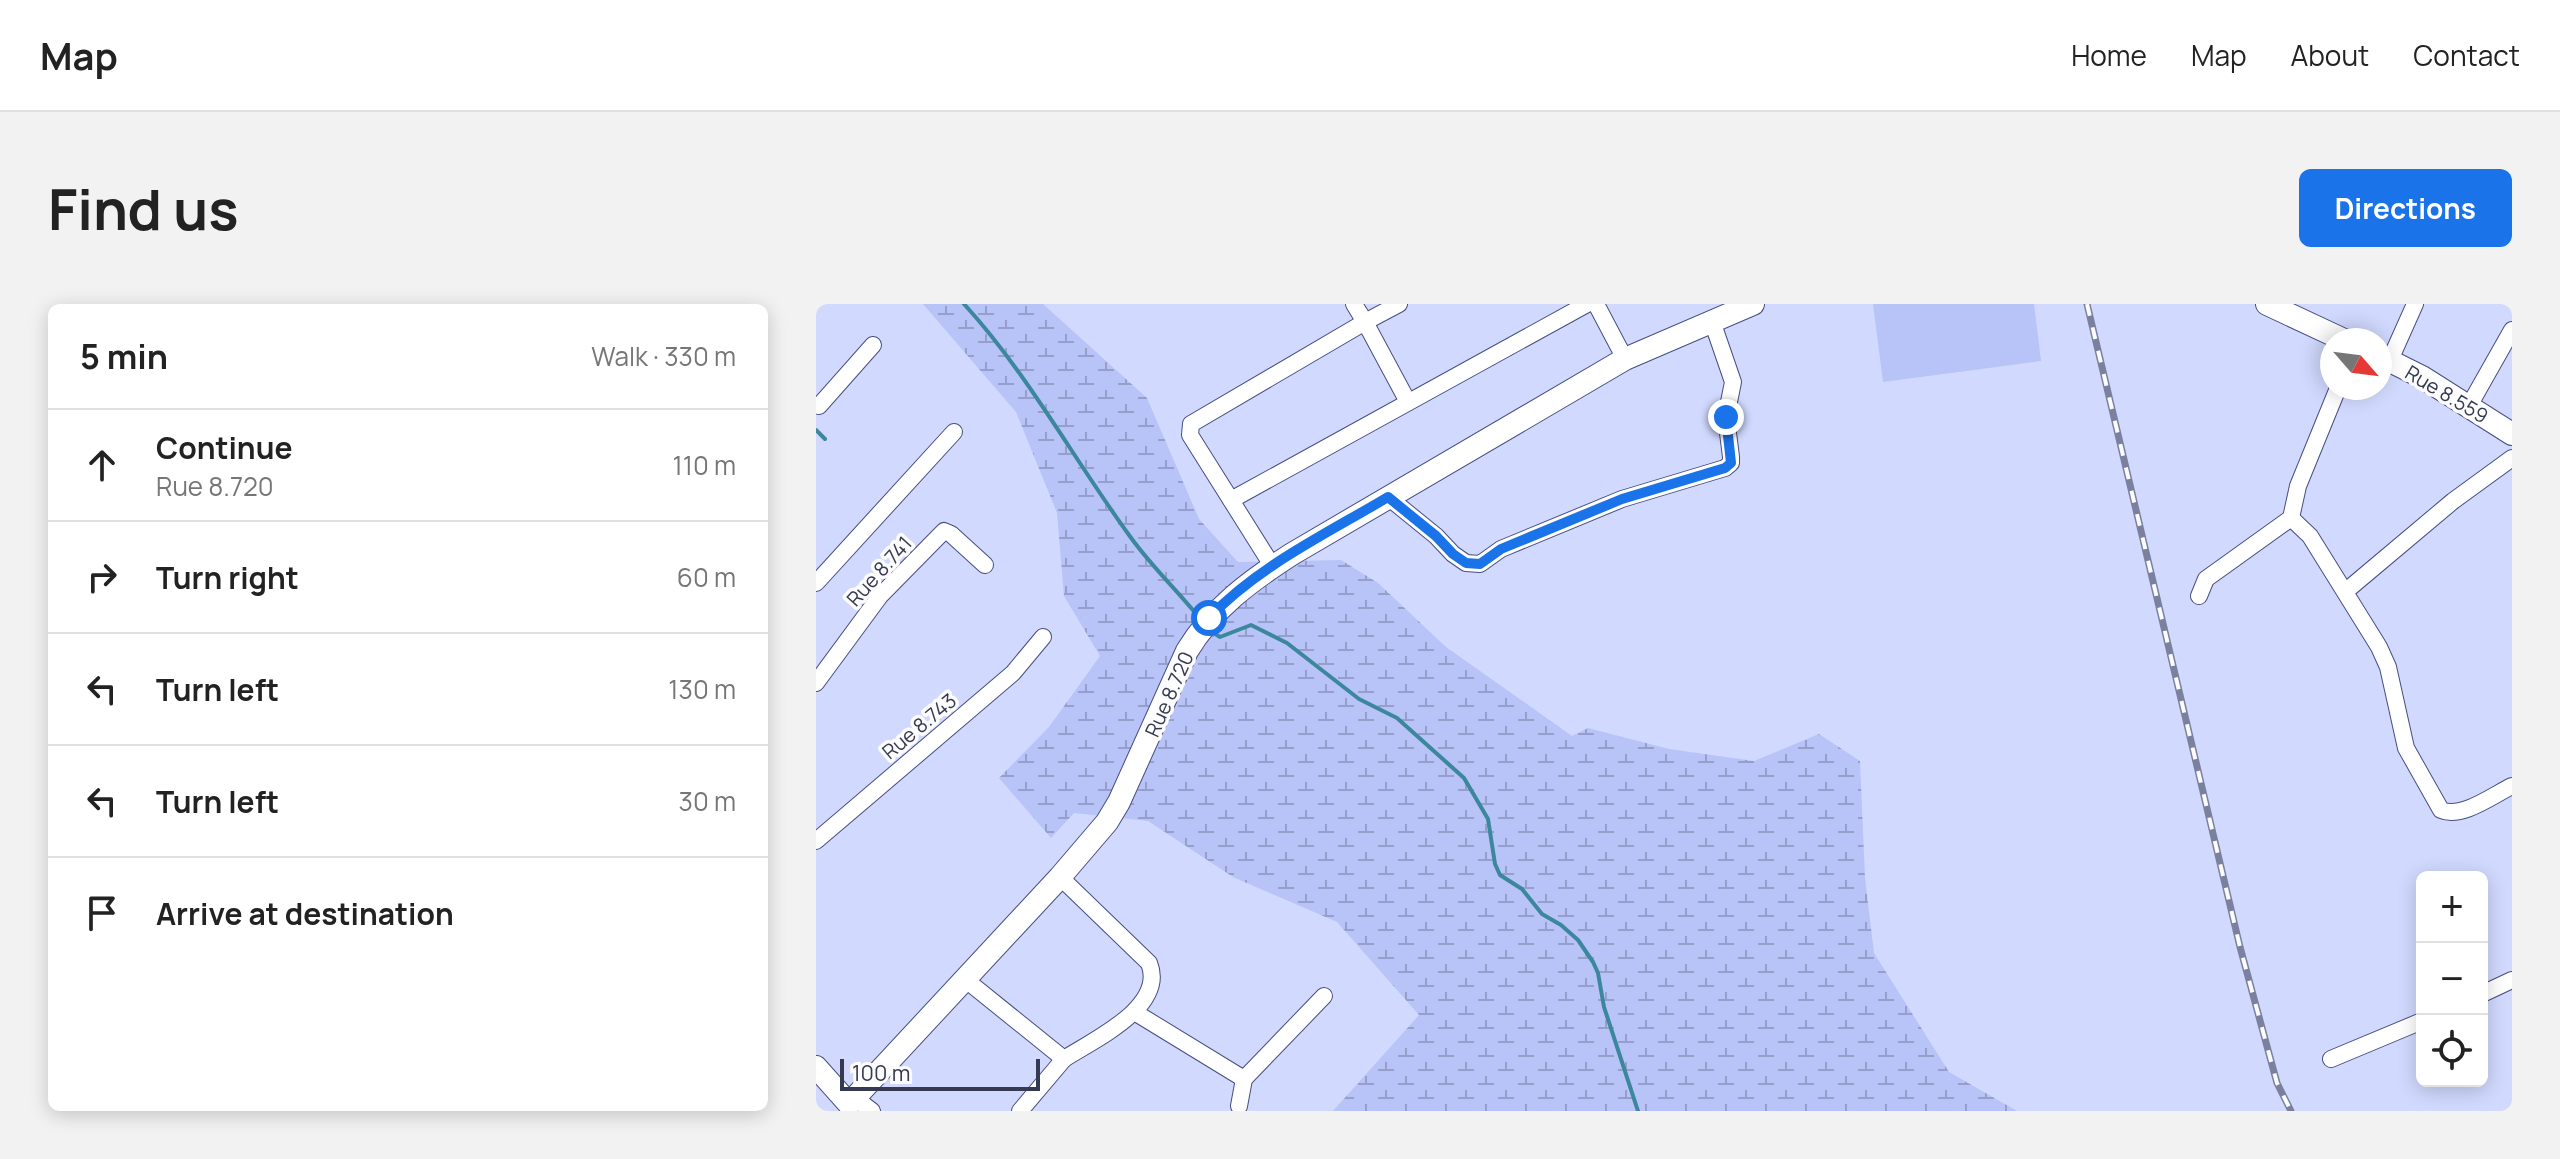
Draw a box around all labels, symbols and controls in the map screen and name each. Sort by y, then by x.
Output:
text: Map [40,29,118,81]
text: Home [2071,36,2147,74]
text: Map [2191,36,2247,74]
text: About [2291,36,2369,74]
text: Contact [2413,36,2520,74]
button: Directions [2299,169,2512,247]
text: Find us [48,170,239,247]
north arrow [2320,328,2392,400]
text: 5 min [80,333,168,379]
text: Walk · 330 m [591,338,736,374]
street label: Rue 8.559 [2400,359,2494,429]
route end [1708,399,1744,435]
text: Continue [156,427,292,468]
icon: ahead [80,443,124,487]
text: 110 m [673,447,736,483]
text: Rue 8.720 [156,468,274,504]
street label: Rue 8.741 [840,530,918,612]
icon: right [80,555,124,599]
text: Turn right [156,557,299,598]
text: 60 m [677,559,736,595]
route start [1191,600,1227,636]
street label: Rue 8.720 [1138,647,1200,741]
icon: left [80,667,124,711]
text: Turn left [156,669,279,710]
text: 130 m [668,671,736,707]
street label: Rue 8.743 [876,687,962,765]
icon: left [80,779,124,823]
text: Turn left [156,781,279,822]
text: 30 m [679,783,736,819]
map controls [2416,871,2488,1087]
button: + [2416,871,2488,943]
icon: arrive [80,891,124,935]
text: Arrive at destination [156,893,454,934]
button: − [2416,943,2488,1015]
button: locate [2416,1015,2488,1087]
scale bar [840,1055,1040,1091]
text: 100 m [852,1058,910,1088]

